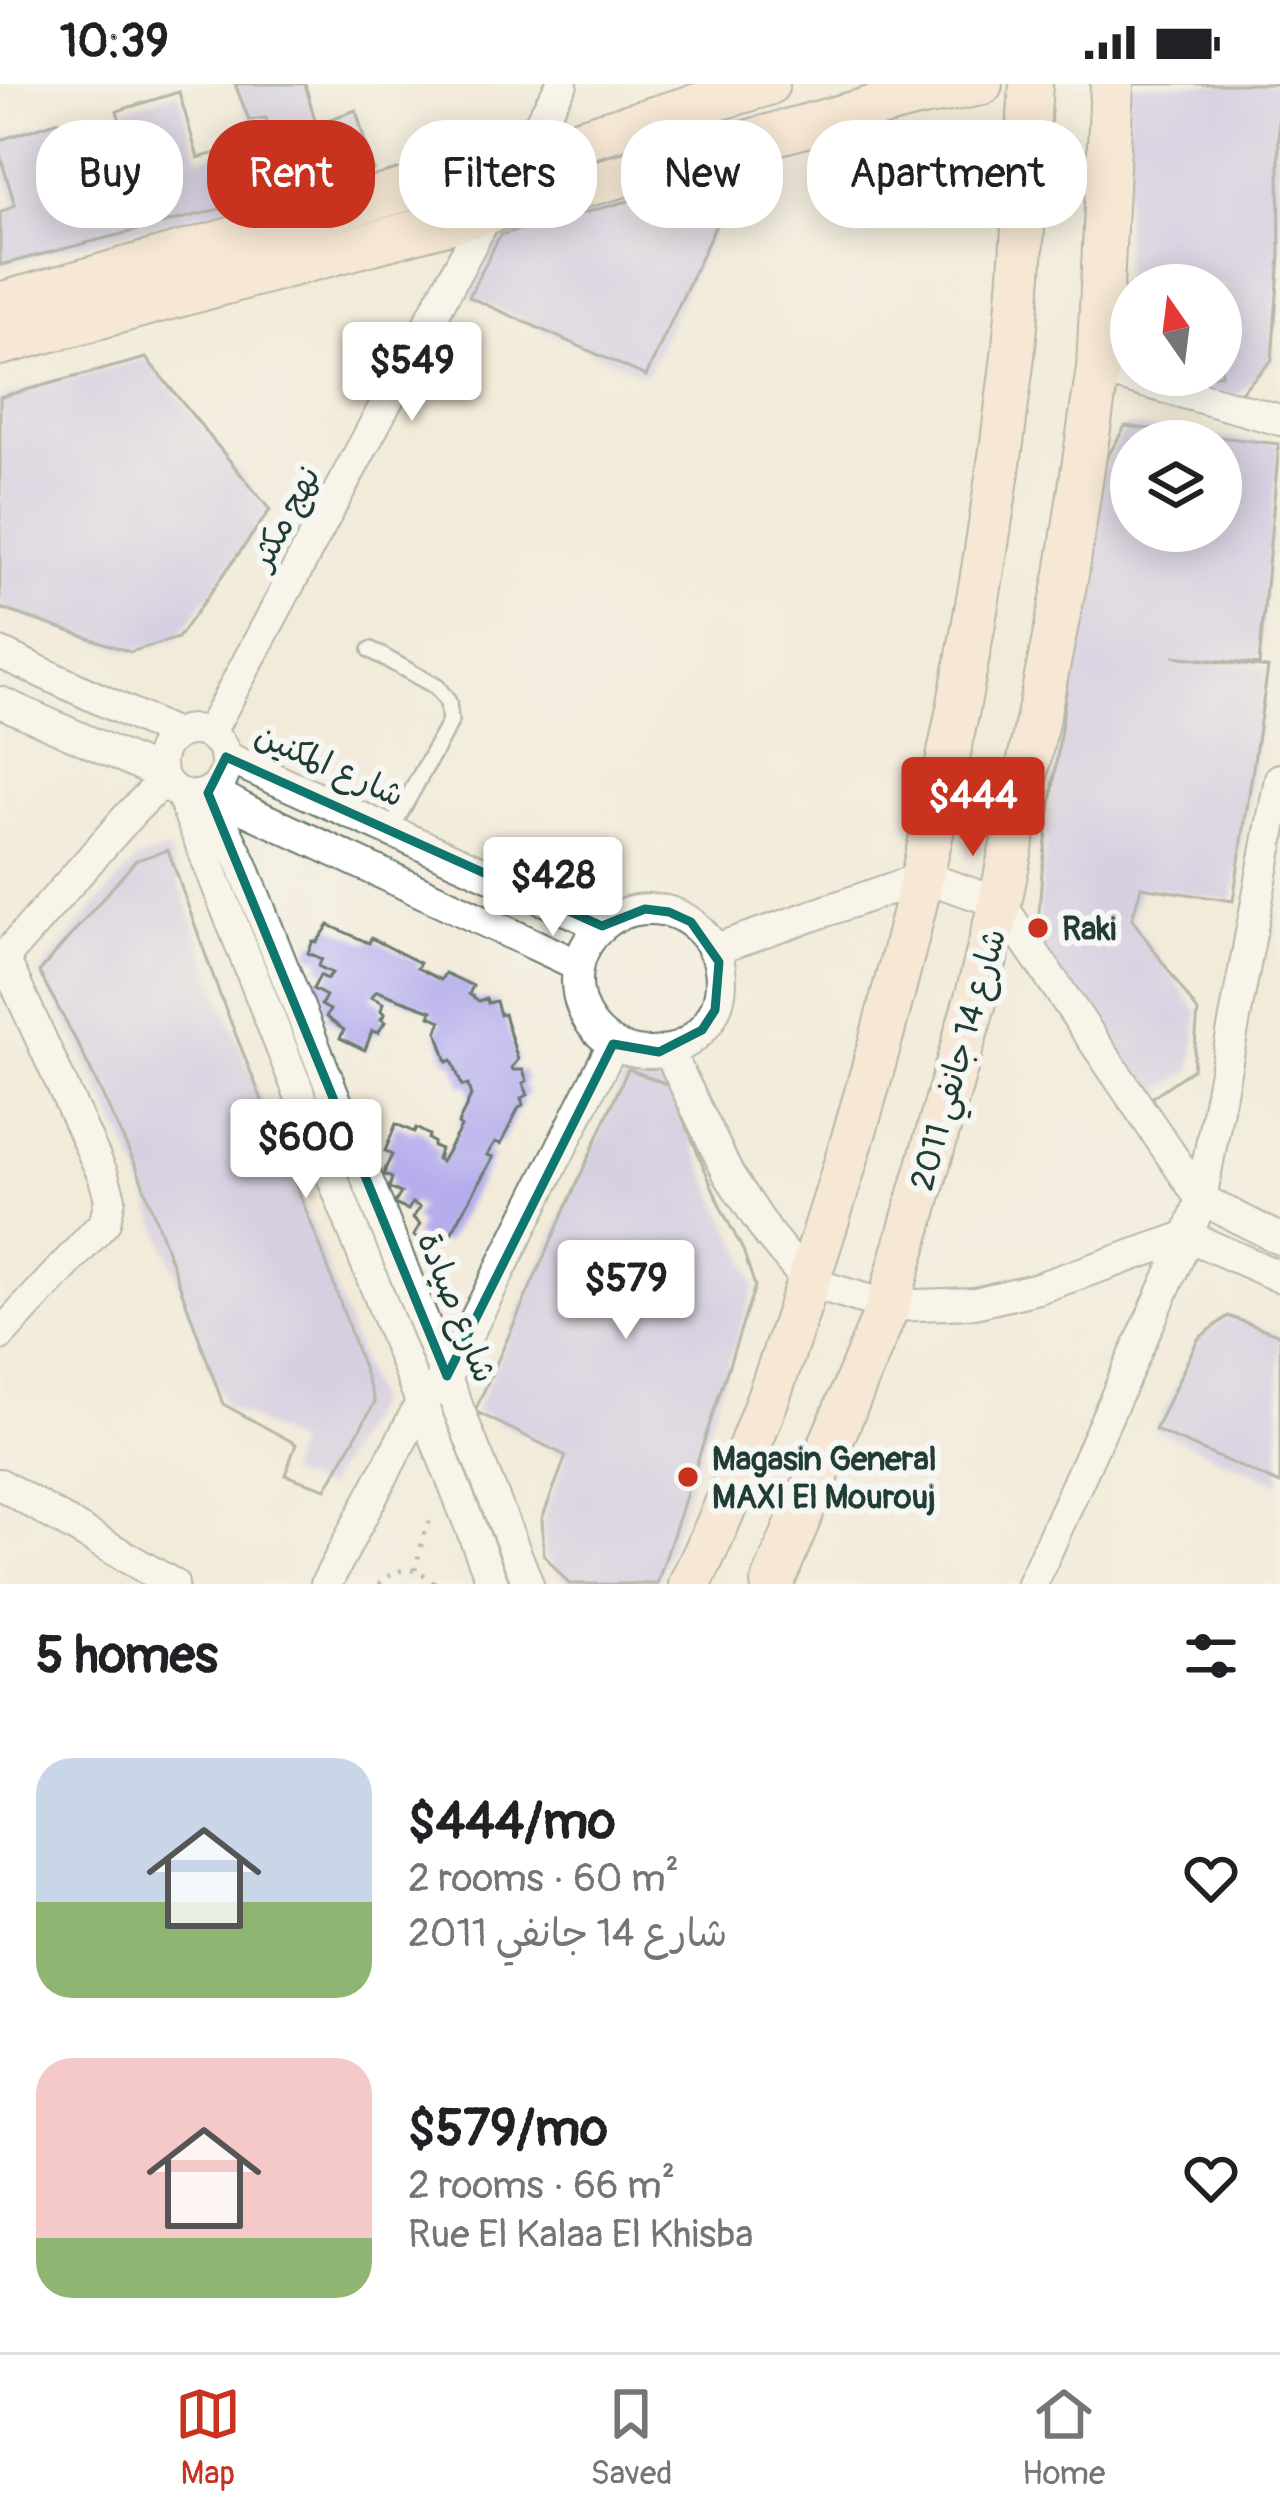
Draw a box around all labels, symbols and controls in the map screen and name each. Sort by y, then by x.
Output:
text: 10:39 [60,14,169,70]
chip: Buy [36,120,183,228]
chip: Rent [207,120,375,228]
chip: Filters [399,120,597,228]
chip: New [621,120,783,228]
chip: Apartment [807,120,1087,228]
north arrow [1110,264,1242,396]
map controls [1110,264,1242,552]
pin: $549 [341,322,483,424]
text: $549 [370,336,454,385]
button: layers [1110,420,1242,552]
street label: نهج مكثر [240,459,330,579]
street label: شارع المكنين [248,714,410,818]
pin: $444 [902,757,1044,859]
text: $444 [929,771,1018,820]
pin: $428 [482,837,624,939]
text: $428 [510,851,596,900]
place label: Raki [1062,909,1116,950]
marker: Raki [1025,915,1051,941]
street label: شارع 14 جانفي 2011 [901,924,1023,1197]
pin: $600 [235,1099,377,1201]
text: $600 [257,1113,355,1162]
street label: شارع صيادة [406,1227,505,1389]
pin: $579 [555,1240,697,1342]
text: $579 [585,1254,668,1303]
place label: Magasin General MAXI El Mourouj [712,1439,937,1518]
marker: Magasin General MAXI El Mourouj [675,1464,701,1490]
icon: filters [1178,1623,1244,1689]
text: 5 homes [36,1624,218,1688]
text: $444/mo [408,1790,615,1854]
icon: home [132,1806,276,1950]
icon: heart [1178,1845,1244,1911]
text: 2 rooms · 60 m² [408,1854,679,1903]
text: شارع 14 جانفي 2011 [408,1909,727,1958]
text: $579/mo [408,2097,608,2161]
icon: home [132,2106,276,2250]
icon: heart [1178,2145,1244,2211]
text: 2 rooms · 66 m² [408,2161,675,2210]
text: Rue El Kalaa El Khisba [408,2210,753,2259]
tab: Map [175,2381,241,2494]
tab: Saved [590,2381,672,2494]
tab: Home [1022,2381,1105,2494]

